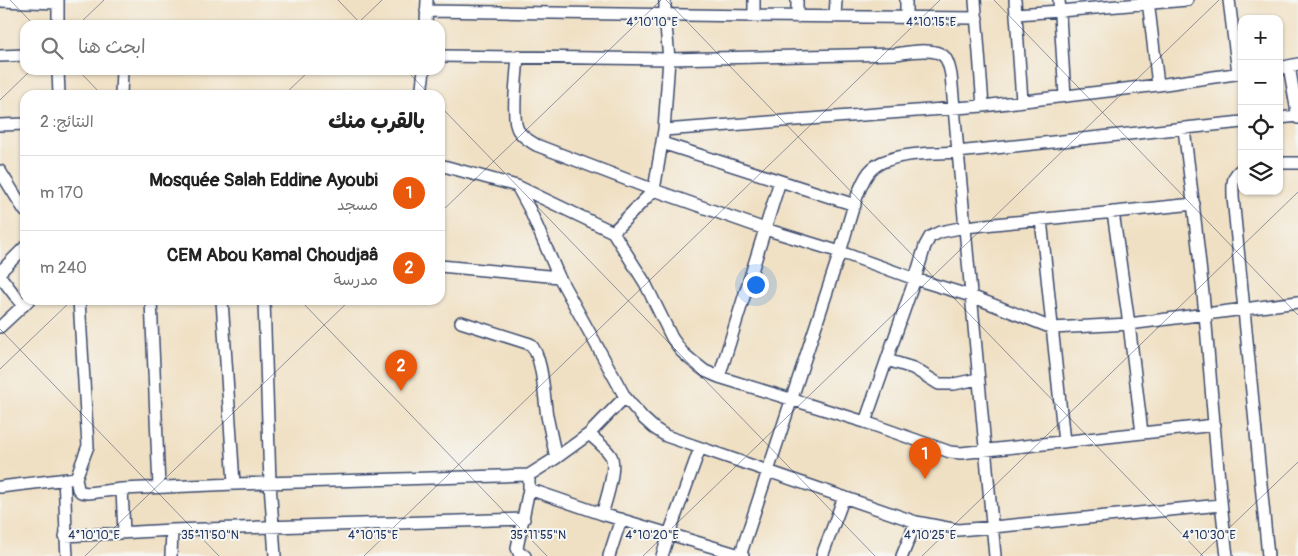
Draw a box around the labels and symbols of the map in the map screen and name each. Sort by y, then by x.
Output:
text: 4°10'10"E [626,15,678,30]
text: 4°10'15"E [906,15,956,30]
your location [743,272,769,298]
pin: 2 [385,350,417,391]
pin: 1 [909,438,941,479]
text: 4°10'10"E [68,528,120,543]
text: 35°11'50"N [181,528,239,543]
text: 4°10'15"E [348,528,398,543]
text: 35°11'55"N [510,528,566,543]
text: 4°10'20"E [625,528,679,543]
text: 4°10'25"E [904,528,956,543]
text: 4°10'30"E [1182,528,1236,543]

